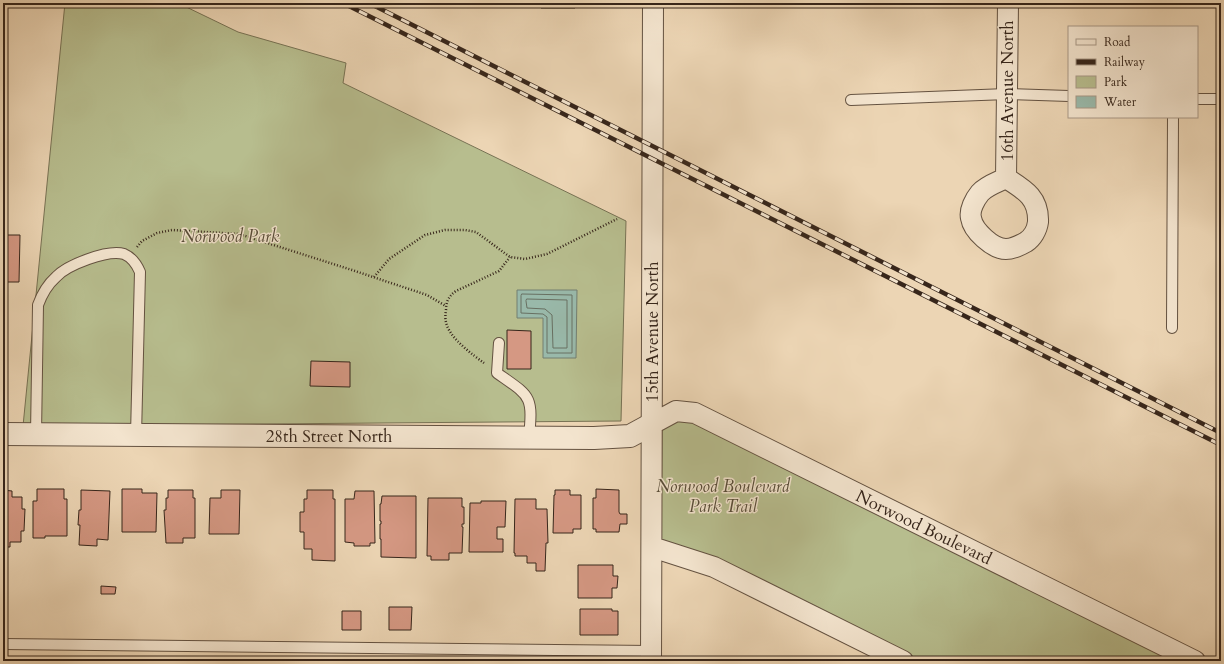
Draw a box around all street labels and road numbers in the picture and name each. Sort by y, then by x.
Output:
street label: 16th Avenue North [996,20,1019,161]
street label: 15th Avenue North [641,261,664,402]
street label: 28th Street North [266,425,393,448]
street label: Norwood Boulevard [852,484,996,570]

